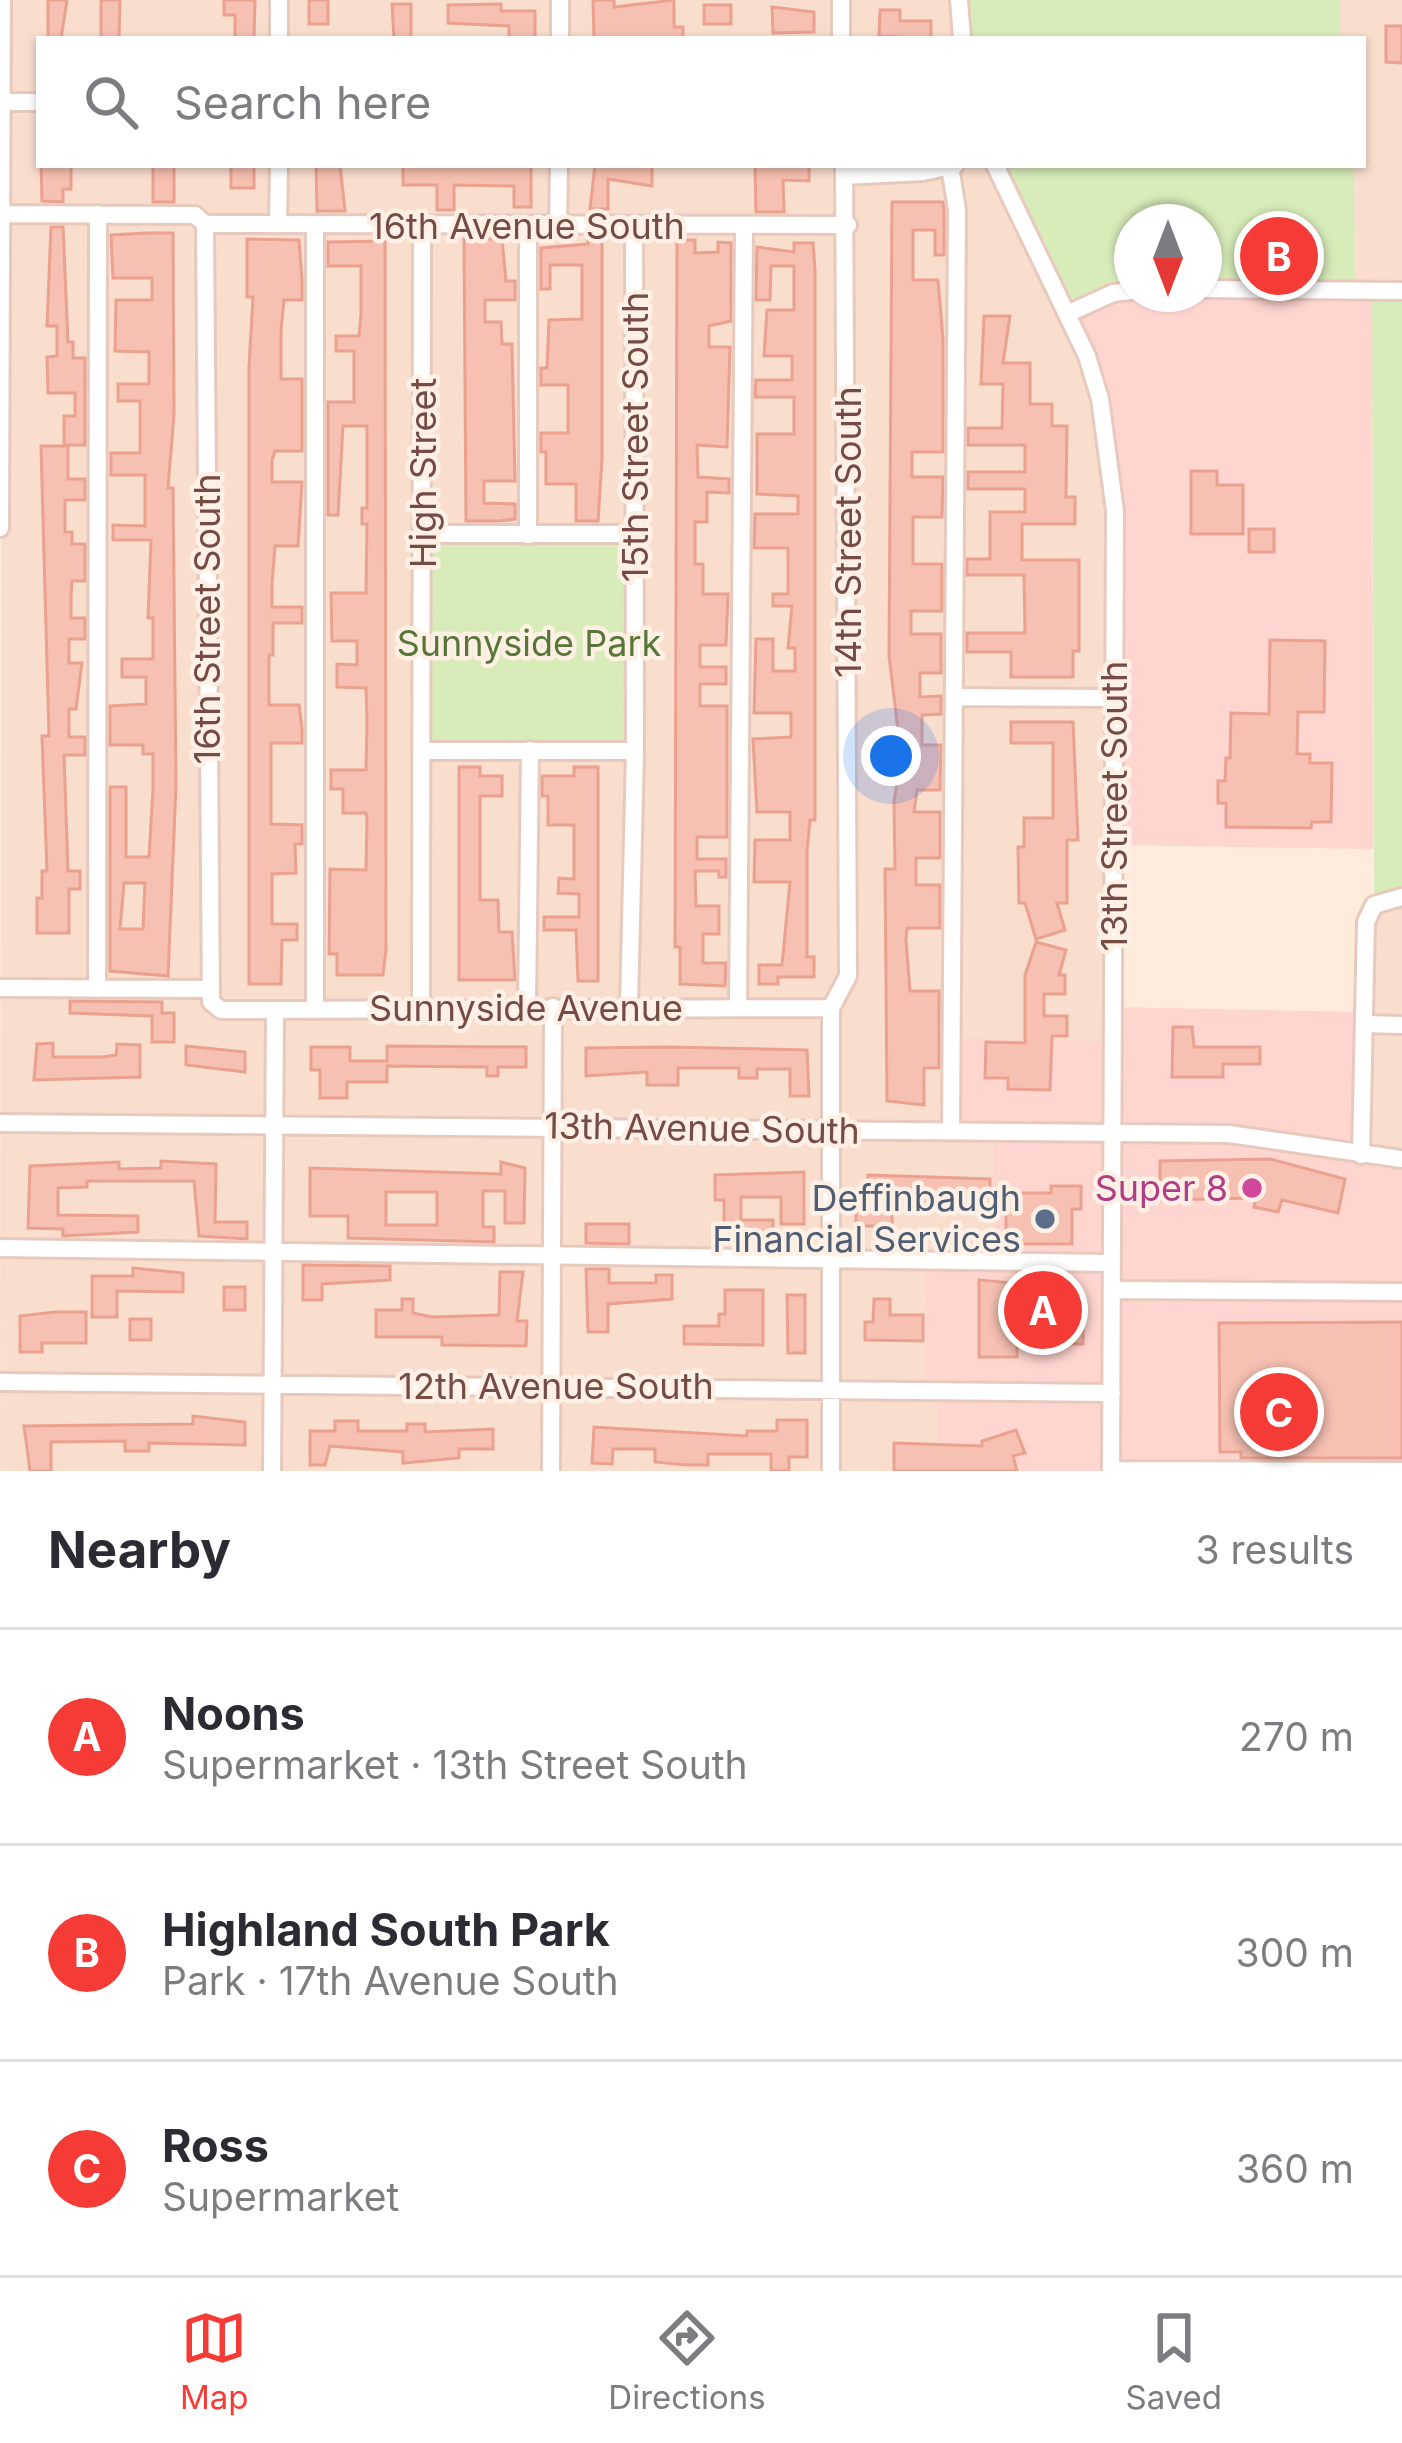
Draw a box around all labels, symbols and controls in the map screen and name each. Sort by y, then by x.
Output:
search box [36,36,1366,168]
icon: search [78,69,144,135]
text: Search here [174,75,431,130]
street label: 16th Avenue South [369,204,685,248]
north arrow [1114,204,1222,312]
pin: B [1240,211,1318,301]
street label: 15th Street South [613,292,657,582]
street label: High Street [401,378,445,568]
street label: 14th Street South [826,386,870,678]
street label: 16th Street South [185,474,229,764]
park label: Sunnyside Park [397,621,662,665]
street label: 13th Street South [1092,661,1136,951]
your location [861,726,921,786]
street label: Sunnyside Avenue [369,986,683,1030]
street label: 13th Avenue South [544,1103,860,1153]
place label: Super 8 [1095,1166,1228,1210]
marker: Super 8 [1239,1175,1265,1201]
place label: Deffinbaugh Financial Services [712,1176,1021,1261]
marker: Deffinbaugh Financial Services [1032,1206,1058,1232]
pin: A [1004,1265,1082,1355]
street label: 12th Avenue South [398,1364,714,1408]
pin: C [1240,1367,1318,1457]
text: Nearby [48,1519,231,1580]
text: 3 results [1196,1526,1354,1573]
text: Noons [162,1686,305,1741]
text: A [72,1713,102,1760]
text: 270 m [1239,1713,1354,1760]
text: Supermarket · 13th Street South [162,1741,748,1788]
text: Highland South Park [162,1902,610,1957]
text: B [74,1929,100,1976]
text: 300 m [1236,1929,1354,1976]
text: Park · 17th Avenue South [162,1957,619,2004]
text: Ross [162,2118,269,2173]
text: C [73,2145,101,2192]
text: 360 m [1236,2145,1354,2192]
text: Supermarket [162,2173,399,2220]
tab: Map [180,2305,248,2417]
tab: Directions [608,2305,766,2417]
tab: Saved [1125,2305,1222,2417]

